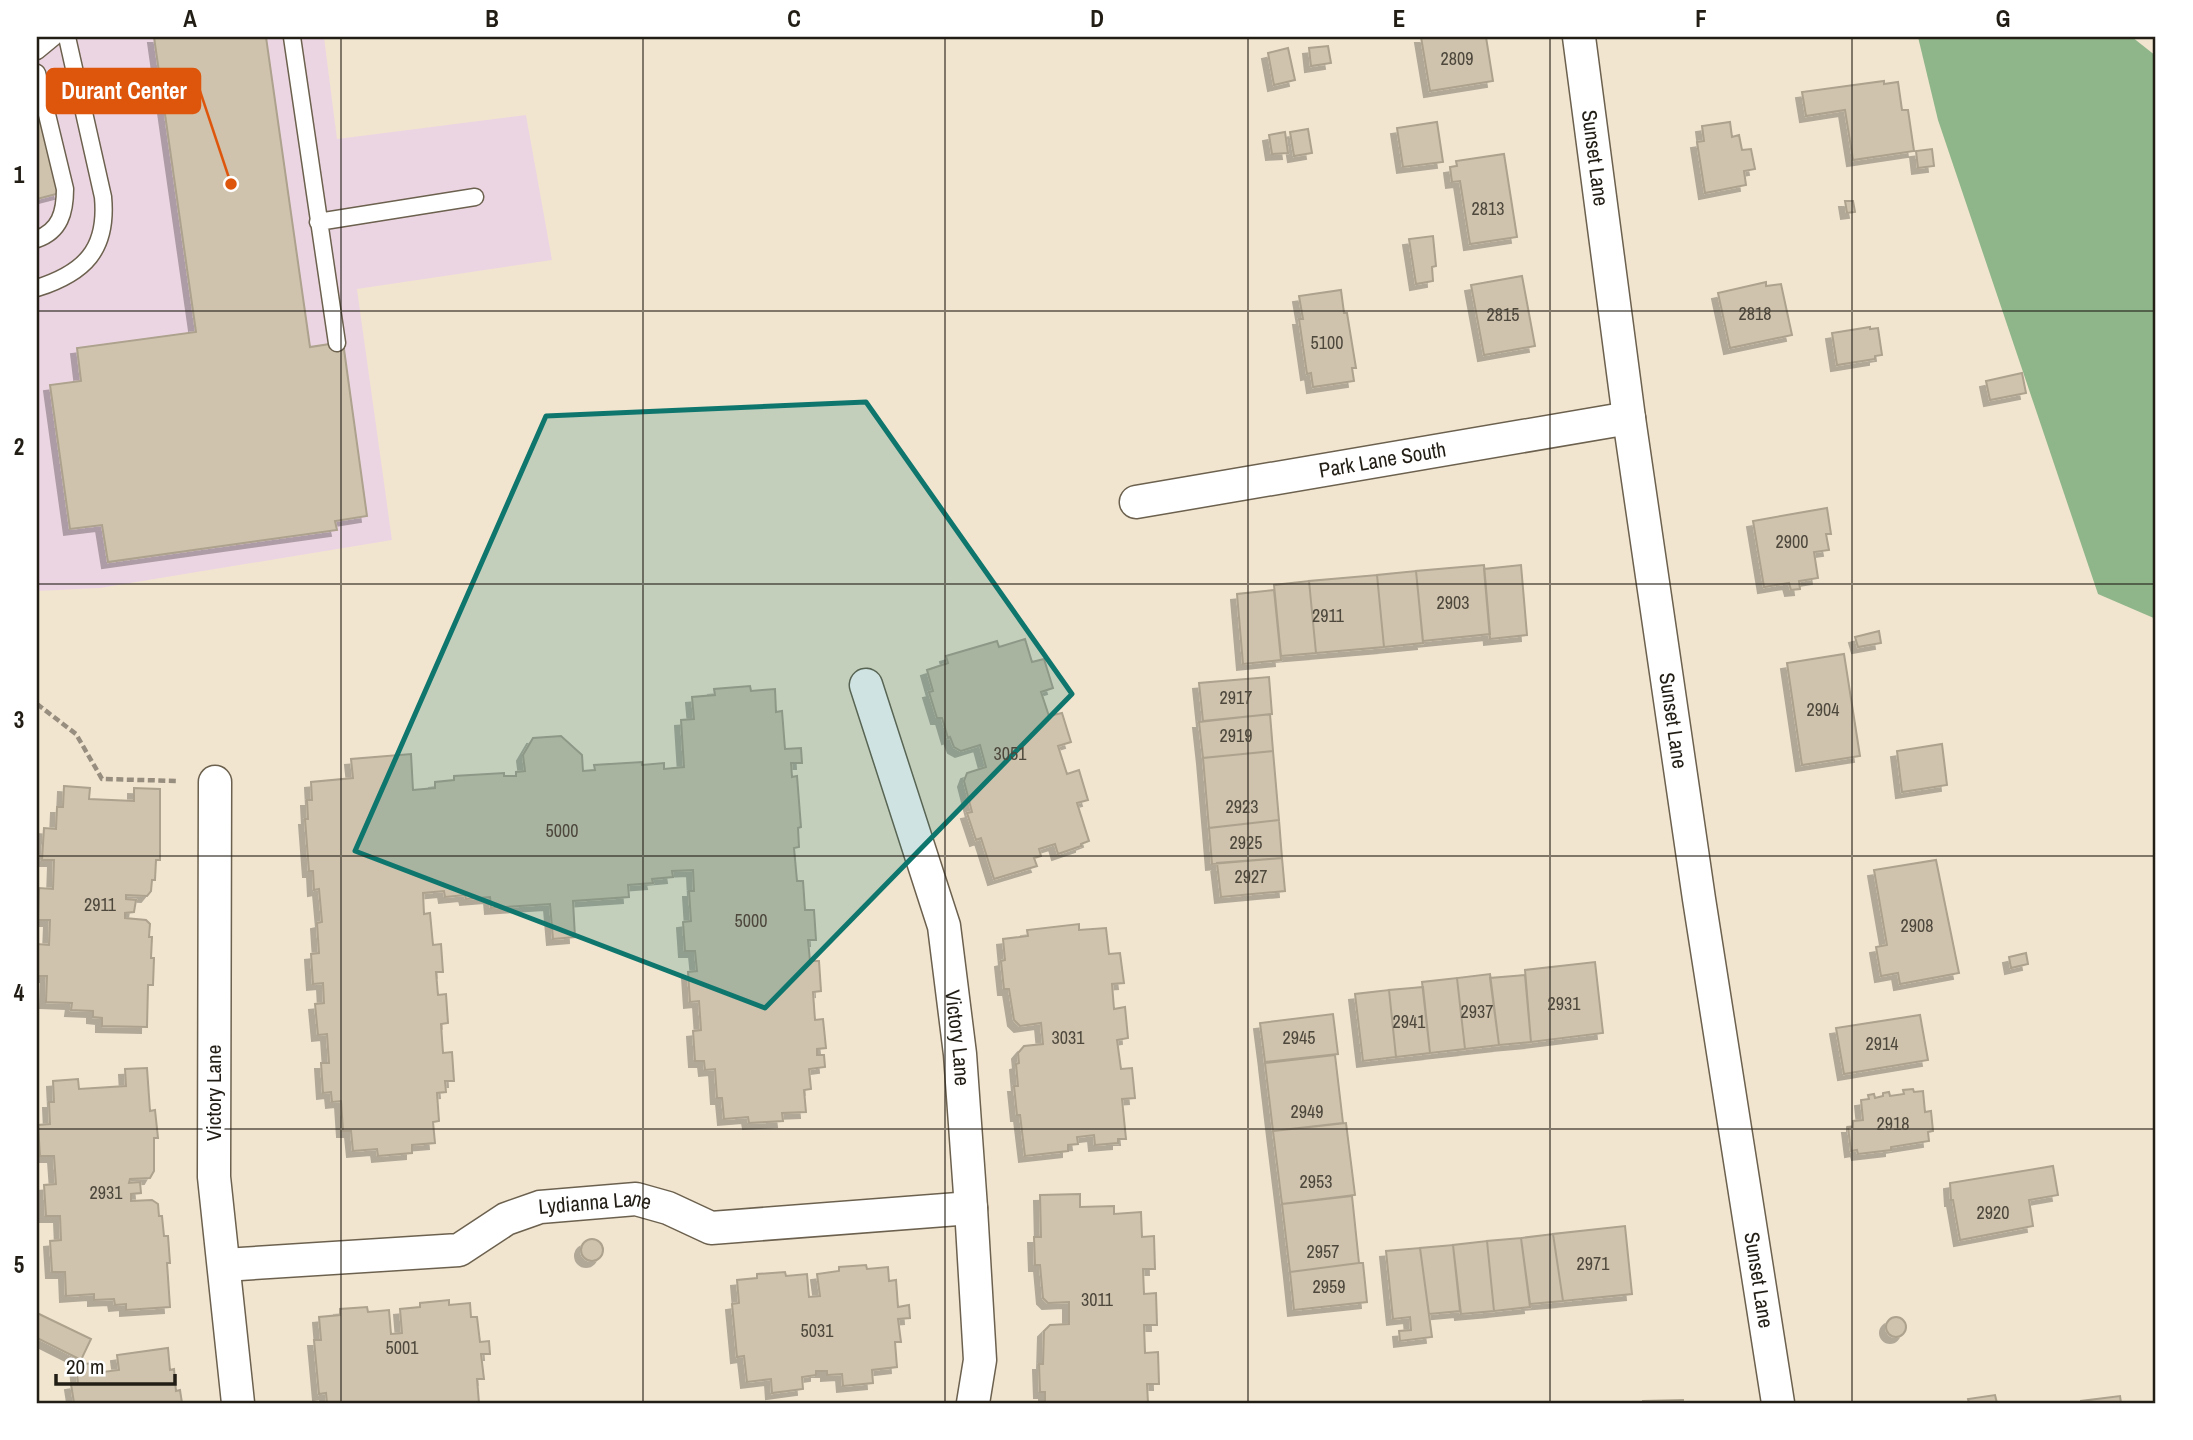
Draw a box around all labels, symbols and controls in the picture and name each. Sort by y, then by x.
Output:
text: A [183,3,197,34]
text: B [485,3,499,34]
text: C [787,3,801,34]
text: D [1090,3,1104,34]
text: E [1393,3,1405,34]
text: F [1695,3,1707,34]
text: G [1996,3,2010,34]
house number: 2809 [1441,46,1473,71]
callout: Durant Center [47,69,200,113]
text: Durant Center [61,75,188,106]
street label: Sunset Lane [1575,108,1616,208]
text: 1 [14,159,25,190]
house number: 2813 [1472,196,1504,221]
house number: 2818 [1739,301,1771,326]
house number: 2815 [1487,302,1519,327]
house number: 5100 [1311,330,1343,355]
text: 2 [14,431,24,462]
street label: Park Lane South [1317,434,1448,485]
house number: 2900 [1776,529,1808,554]
house number: 2903 [1437,590,1469,615]
house number: 2911 [1312,603,1345,628]
street label: Sunset Lane [1652,671,1695,770]
house number: 2917 [1220,685,1252,710]
house number: 2904 [1807,697,1839,722]
text: 3 [14,704,24,735]
house number: 2919 [1220,723,1252,748]
house number: 3051 [994,741,1027,766]
house number: 2923 [1226,794,1258,819]
house number: 5000 [546,818,578,843]
house number: 2925 [1230,830,1262,855]
house number: 2927 [1235,864,1267,889]
house number: 2911 [84,892,117,917]
house number: 5000 [735,908,767,933]
house number: 2908 [1901,913,1933,938]
text: 4 [14,977,25,1008]
street label: Victory Lane [938,988,977,1087]
house number: 2931 [1548,991,1581,1016]
house number: 2937 [1461,999,1493,1024]
house number: 2941 [1393,1009,1426,1034]
house number: 3031 [1052,1025,1085,1050]
house number: 2945 [1283,1025,1315,1050]
house number: 2914 [1866,1031,1898,1056]
street label: Victory Lane [199,1045,228,1141]
house number: 2949 [1291,1099,1323,1124]
house number: 2918 [1877,1111,1909,1136]
house number: 2953 [1300,1169,1332,1194]
house number: 2931 [90,1180,123,1205]
street label: Lydianna Lane [537,1184,655,1221]
house number: 2920 [1977,1200,2009,1225]
street label: Sunset Lane [1737,1230,1781,1330]
house number: 2957 [1307,1239,1339,1264]
text: 5 [14,1249,24,1280]
house number: 2971 [1577,1251,1610,1276]
house number: 2959 [1313,1274,1345,1299]
house number: 3011 [1081,1287,1114,1312]
house number: 5031 [801,1318,834,1343]
house number: 5001 [386,1335,419,1360]
scale bar [56,1342,175,1386]
text: 20 m [66,1352,104,1381]

